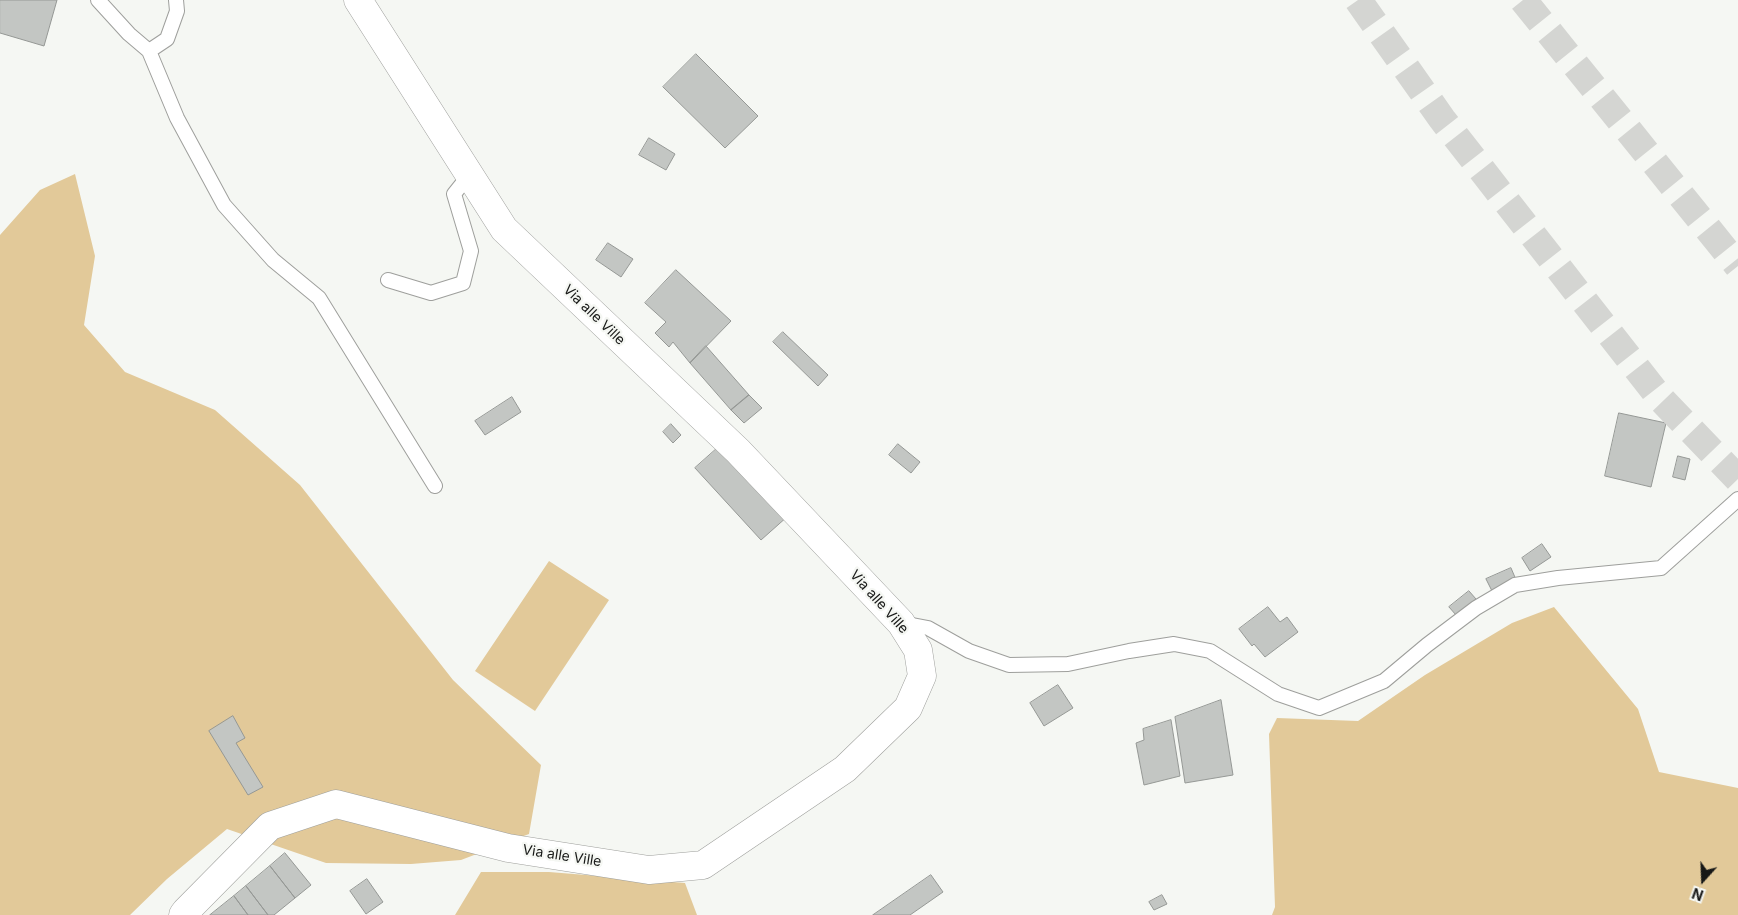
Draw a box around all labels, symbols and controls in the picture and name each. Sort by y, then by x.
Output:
street label: Via alle Ville [560,281,628,349]
street label: Via alle Ville [846,567,912,637]
street label: Via alle Ville [521,841,603,871]
north arrow [1678,855,1728,905]
text: N [1690,885,1706,904]

